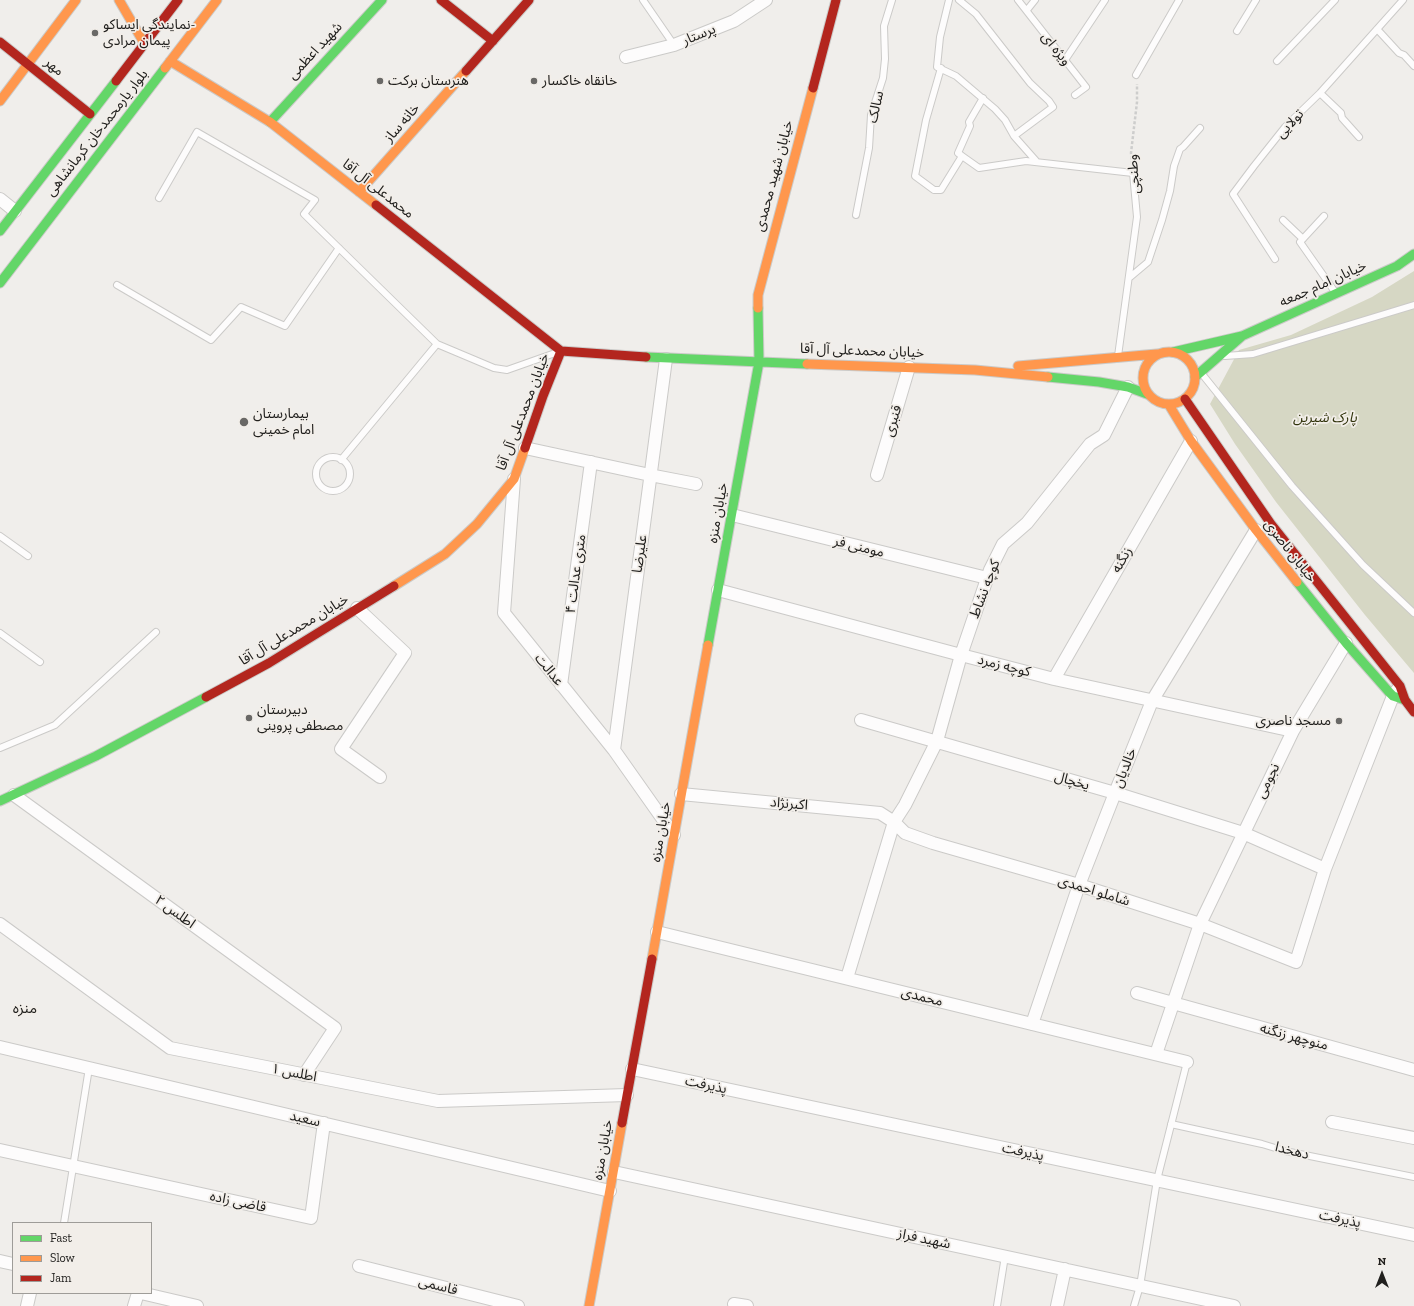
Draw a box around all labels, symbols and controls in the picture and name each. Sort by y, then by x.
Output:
place label: نمایندگی ایساکو- پیمان مرادی [103,17,195,50]
street label: شهید اعظمی [284,19,346,83]
street label: پرستار [680,21,718,49]
marker: نمایندگی ایساکو- پیمان مرادی [90,28,100,38]
street label: ویژه ای [1038,29,1074,69]
street label: مهر [41,54,67,80]
street label: بلوار یارمحمدخان کرمانشاهی [42,66,152,200]
place label: هنرستان برکت [388,73,469,89]
place label: خانقاه خاکسار [542,73,617,89]
marker: هنرستان برکت [375,76,385,86]
marker: خانقاه خاکسار [529,76,539,86]
street label: سالک [864,89,888,125]
street label: خانه ساز [380,100,424,146]
street label: تولایی [1272,106,1308,142]
street label: خیابان شهید محمدی [751,119,797,233]
street label: وطنچی [1124,154,1144,194]
street label: محمدعلی آل آقا [339,156,417,222]
street label: خیابان امام جمعه [1277,257,1369,311]
street label: خیابان محمدعلی آل آقا [799,340,925,362]
street label: خیابان محمدعلی آل آقا [493,351,553,473]
street label: قنبری [880,403,906,439]
place label: بیمارستان امام خمینی [253,406,314,438]
park label: پارک شیرین [1293,410,1357,426]
marker: بیمارستان امام خمینی [238,416,250,428]
street label: خیابان منزه [704,482,732,544]
street label: خیابان ناصری [1260,516,1320,586]
street label: ۴ متری عدالت [562,533,590,615]
street label: مومنی فر [832,533,886,561]
street label: علیرضا [629,534,651,574]
street label: زنگنه [1108,544,1136,576]
street label: کوچه نشاط [966,557,1004,621]
street label: خیابان محمدعلی آل آقا [236,591,352,669]
street label: عدالت [531,650,567,690]
street label: کوچه زمرد [976,651,1032,681]
place label: دبیرستان مصطفی پروینی [257,702,343,734]
marker: دبیرستان مصطفی پروینی [244,713,254,723]
place label: مسجد ناصری [1256,713,1331,729]
marker: مسجد ناصری [1334,716,1344,726]
street label: خالدیان [1109,746,1141,790]
street label: نجومی [1252,761,1284,801]
street label: یخچال [1052,768,1092,794]
street label: اکبرنژاد [769,794,809,814]
street label: خیابان منزه [647,801,675,863]
street label: شاملو احمدی [1056,872,1132,910]
street label: اطلس ۲ [151,892,199,932]
street label: محمدی [899,984,945,1010]
district label: منزه [13,1000,37,1018]
street label: منوچهر زنگنه [1258,1020,1330,1054]
street label: اطلس ۱ [270,1060,318,1086]
street label: پذیرفت [683,1072,729,1098]
street label: سعید [288,1107,322,1131]
street label: خیابان منزه [589,1119,617,1181]
street label: پذیرفت [1000,1139,1046,1165]
street label: دهخدا [1273,1139,1311,1163]
street label: قاضی زاده [208,1188,268,1216]
street label: پذیرفت [1317,1206,1363,1232]
legend [12,1222,152,1294]
street label: شهید فراز [896,1225,952,1253]
text: Fast [50,1231,72,1245]
text: Slow [50,1251,75,1265]
north arrow [1362,1254,1402,1294]
text: N [1378,1255,1386,1268]
text: Jam [50,1271,71,1285]
street label: قاسمی [417,1273,459,1299]

